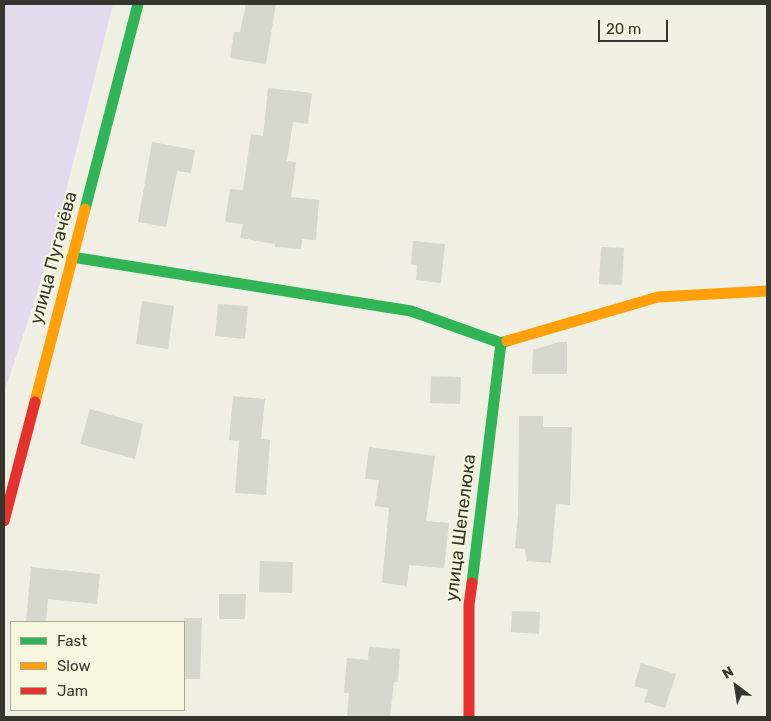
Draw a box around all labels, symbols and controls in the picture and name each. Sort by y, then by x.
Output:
scale bar [601,10,671,42]
text: 20 m [606,20,641,38]
street label: улица Пугачёва [26,189,82,327]
street label: улица Шепелюка [441,453,481,603]
legend [10,621,185,711]
text: Fast [57,632,87,650]
text: Slow [57,657,90,675]
north arrow [711,661,761,711]
text: N [719,663,737,683]
text: Jam [57,682,88,700]

